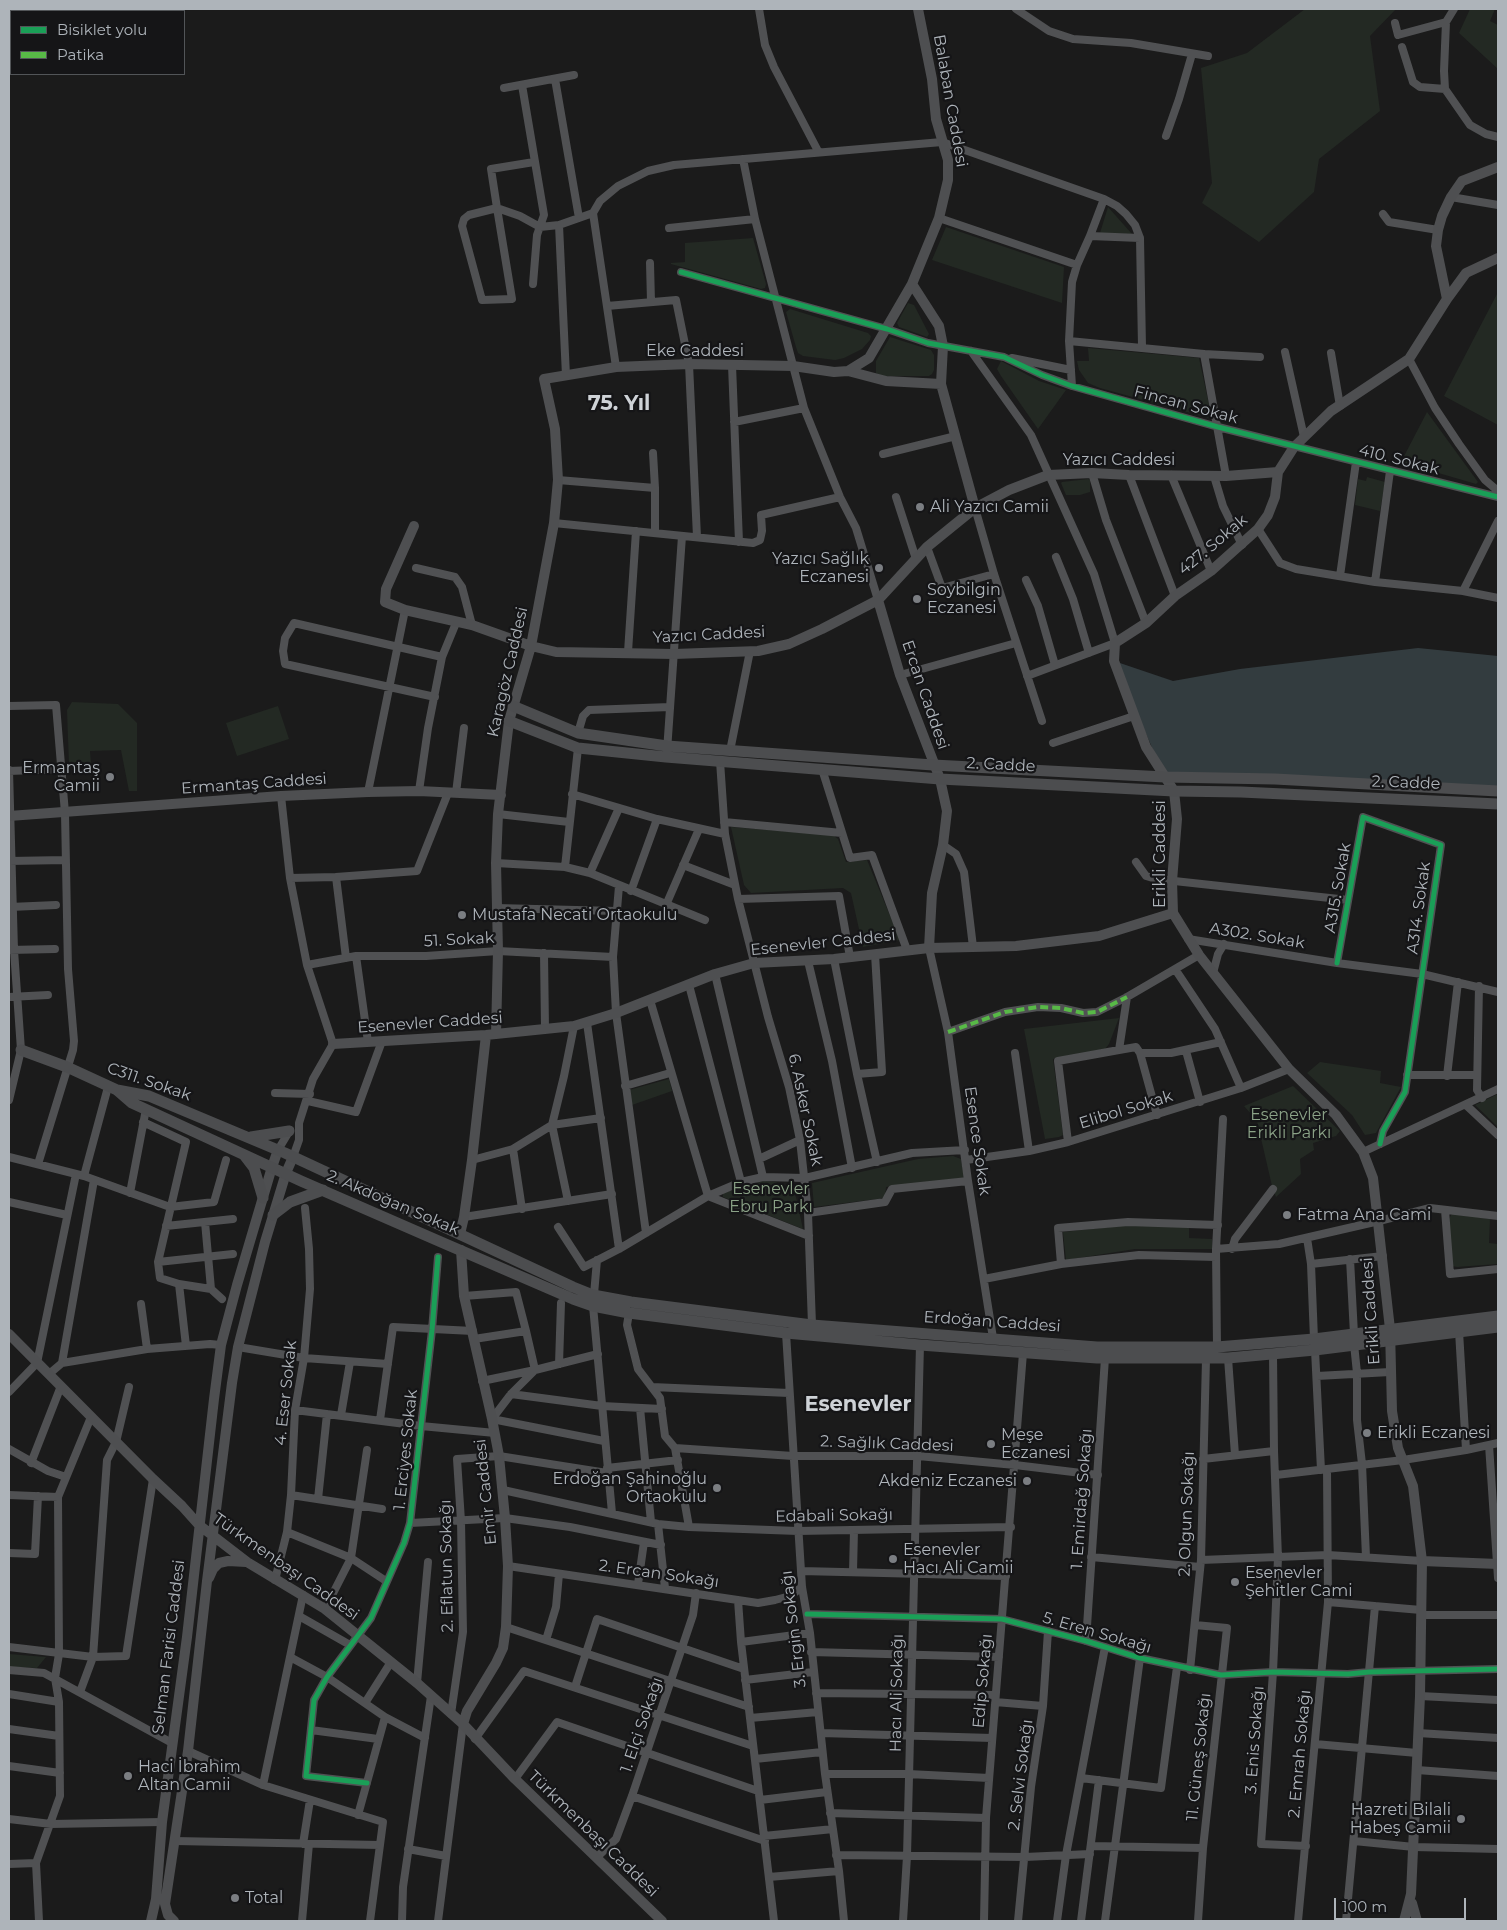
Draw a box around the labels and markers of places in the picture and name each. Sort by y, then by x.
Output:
place label: Ali Yazıcı Camii [930,497,1049,517]
marker: Ali Yazıcı Camii [914,501,926,513]
place label: Yazıcı Sağlık Eczanesi [772,549,869,587]
marker: Yazıcı Sağlık Eczanesi [873,562,885,574]
place label: Soybilgin Eczanesi [927,580,1001,618]
marker: Soybilgin Eczanesi [911,593,923,605]
place label: Ermantaş Camii [22,758,100,796]
marker: Ermantaş Camii [104,771,116,783]
place label: Mustafa Necati Ortaokulu [472,905,677,925]
marker: Mustafa Necati Ortaokulu [456,909,468,921]
place label: Fatma Ana Cami [1297,1205,1431,1225]
marker: Fatma Ana Cami [1281,1209,1293,1221]
place label: Erikli Eczanesi [1377,1423,1490,1443]
place label: Meşe Eczanesi [1001,1425,1071,1463]
marker: Erikli Eczanesi [1361,1427,1373,1439]
marker: Meşe Eczanesi [985,1438,997,1450]
place label: Erdoğan Şahinoğlu Ortaokulu [553,1469,707,1507]
place label: Akdeniz Eczanesi [879,1471,1017,1491]
marker: Akdeniz Eczanesi [1021,1475,1033,1487]
marker: Erdoğan Şahinoğlu Ortaokulu [711,1482,723,1494]
place label: Esenevler Hacı Ali Camii [903,1540,1013,1578]
marker: Esenevler Hacı Ali Camii [887,1553,899,1565]
place label: Esenevler Şehitler Cami [1245,1563,1352,1601]
marker: Esenevler Şehitler Cami [1229,1576,1241,1588]
place label: Haci İbrahim Altan Camii [138,1757,241,1795]
marker: Haci İbrahim Altan Camii [122,1770,134,1782]
place label: Hazreti Bilali Habeş Camii [1350,1800,1451,1838]
marker: Hazreti Bilali Habeş Camii [1455,1813,1467,1825]
place label: Total [245,1888,283,1908]
marker: Total [229,1892,241,1904]

